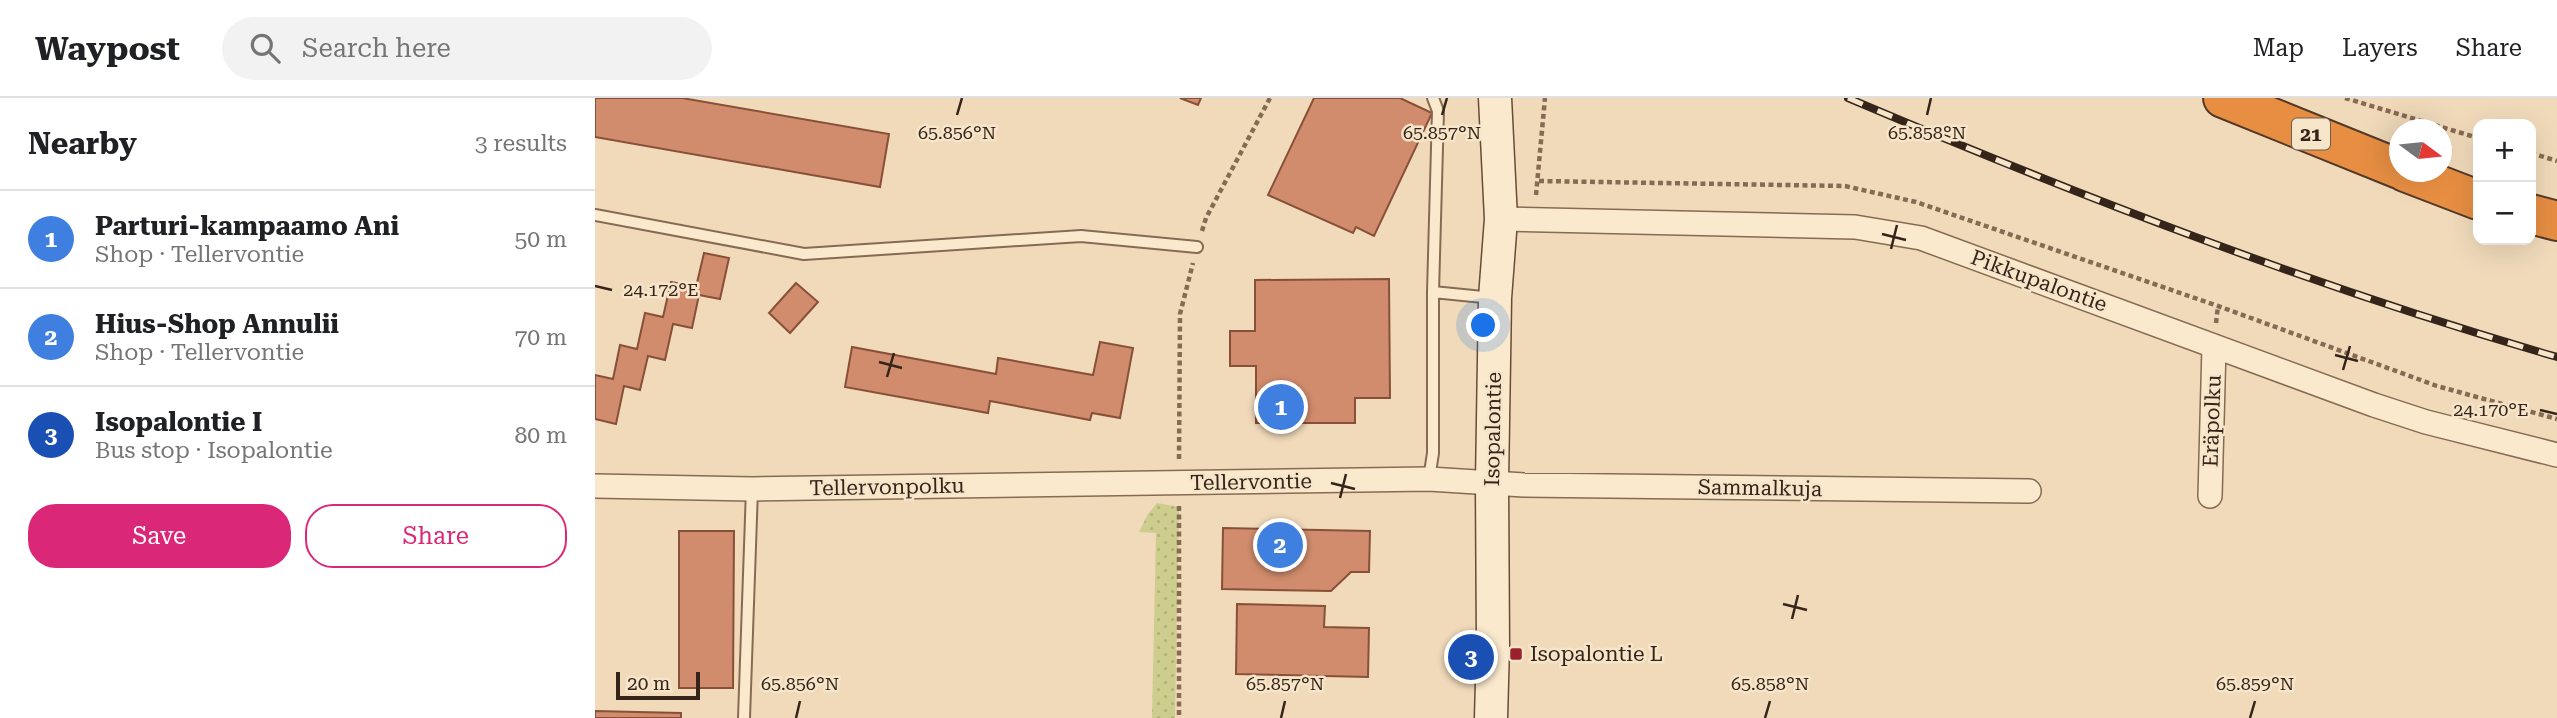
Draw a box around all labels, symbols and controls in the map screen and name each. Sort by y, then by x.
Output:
search box [222,17,712,80]
text: Waypost [35,29,180,68]
icon: search [246,29,284,67]
text: Search here [302,33,451,63]
text: Map [2253,34,2304,62]
text: Layers [2342,34,2418,62]
text: Share [2456,34,2522,62]
road number: 21 [2292,118,2330,150]
north arrow [2389,119,2452,182]
map controls [2473,119,2536,245]
button: + [2473,119,2536,182]
text: 65.856°N [918,122,996,143]
text: 65.857°N [1403,122,1481,143]
text: 65.858°N [1888,122,1966,143]
text: Nearby [28,126,137,161]
text: 3 results [475,130,567,157]
button: − [2473,182,2536,245]
text: Parturi-kampaamo Ani [95,211,399,241]
text: 1 [45,226,57,253]
text: 50 m [514,226,567,253]
text: Shop · Tellervontie [95,241,304,268]
street label: Pikkupalontie [1968,245,2110,317]
text: 24.172°E [623,279,699,300]
your location [1466,308,1500,342]
text: Hius-Shop Annulii [95,309,339,339]
text: 2 [45,324,57,351]
text: 70 m [514,324,567,351]
text: Shop · Tellervontie [95,339,304,366]
street label: Isopalontie [1480,372,1506,486]
street label: Eräpolku [2198,374,2226,468]
pin: 1 [1258,381,1304,433]
text: 24.170°E [2453,399,2529,420]
text: Isopalontie I [95,407,262,437]
text: 3 [45,422,57,449]
text: 80 m [514,422,567,449]
text: Bus stop · Isopalontie [95,437,333,464]
street label: Tellervontie [1190,469,1312,495]
street label: Tellervonpolku [809,474,965,500]
street label: Sammalkuja [1698,475,1823,501]
button: Save [28,504,291,568]
button: Share [305,504,567,568]
pin: 2 [1257,519,1303,571]
pin: 3 [1448,631,1494,683]
place label: Isopalontie L [1530,642,1663,666]
marker: Isopalontie L [1508,646,1524,662]
scale bar [616,669,700,701]
text: 20 m [627,672,670,695]
text: 65.856°N [761,673,839,694]
text: 65.857°N [1246,673,1324,694]
text: 65.858°N [1731,673,1809,694]
text: 65.859°N [2216,673,2294,694]

